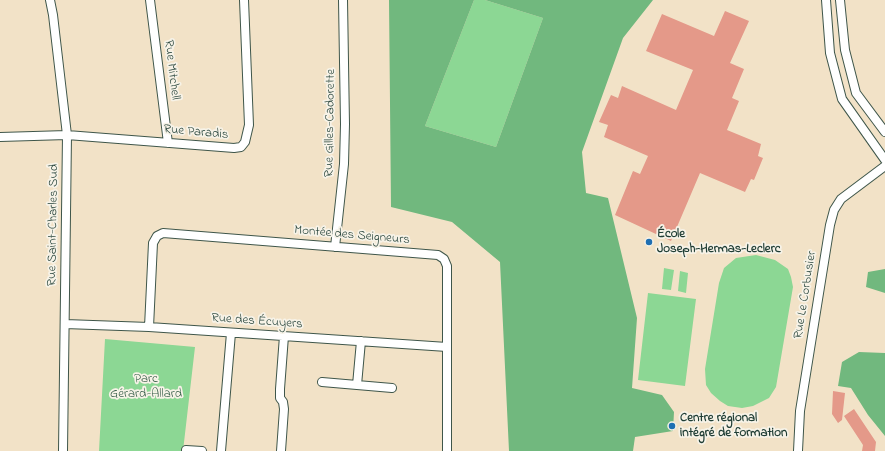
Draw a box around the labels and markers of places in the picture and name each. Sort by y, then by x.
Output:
place label: École Joseph-Hermas-Leclerc [657,227,780,258]
marker: École Joseph-Hermas-Leclerc [644,237,654,247]
place label: Centre régional intégré de formation [680,411,787,442]
marker: Centre régional intégré de formation [667,421,677,431]

